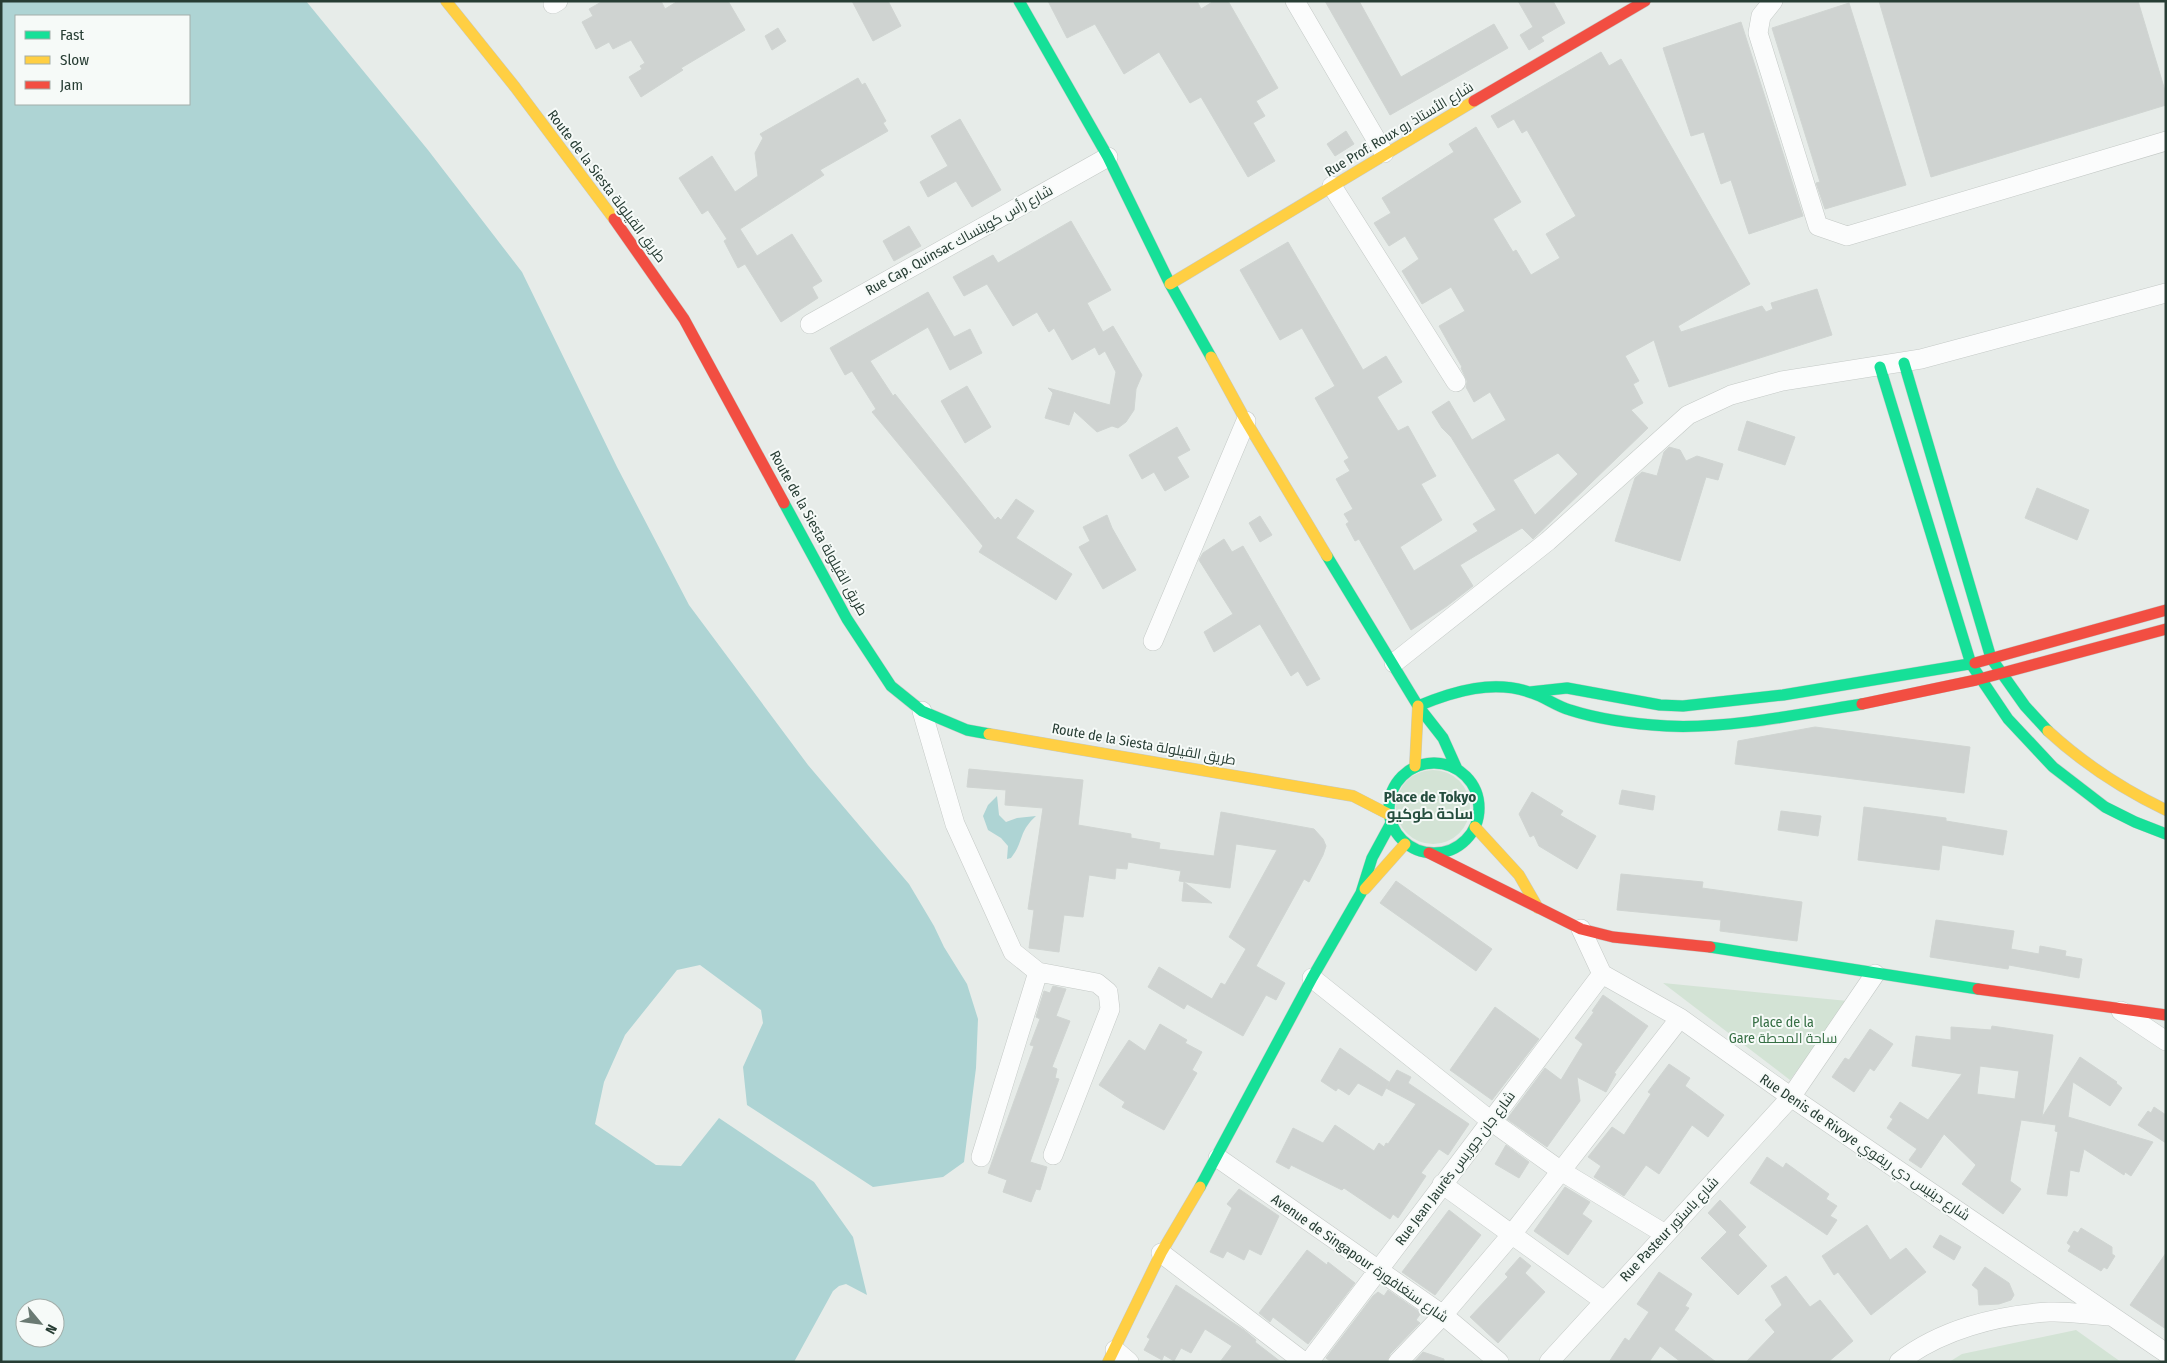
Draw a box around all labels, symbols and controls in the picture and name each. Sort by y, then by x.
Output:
legend [15,15,190,105]
text: Fast [60,26,84,44]
text: Slow [60,51,89,69]
text: Jam [60,76,83,94]
street label: Rue Prof. Roux شارع الأستاذ رو [1322,78,1476,180]
street label: Route de la Siesta طريق القيلولة [544,107,669,266]
street label: Rue Cap. Quinsac شارع رأس كوينساك [862,181,1056,299]
street label: Route de la Siesta طريق القيلولة [766,448,871,619]
street label: Route de la Siesta طريق القيلولة [1051,720,1237,769]
district label: Place de Tokyo ساحة طوكيو [1384,788,1476,823]
park label: Place de la Gare ساحة المحطة [1729,1014,1837,1047]
street label: Rue Denis de Rivoye شارع دينيس دي ريفوي [1755,1071,1973,1227]
street label: Rue Jean Jaurès شارع جان جوريس [1392,1088,1519,1249]
street label: Rue Pasteur شارع باستور [1616,1173,1722,1285]
street label: Avenue de Singapour شارع سنغافورة [1268,1191,1451,1326]
north arrow [15,1298,65,1348]
text: N [41,1321,60,1337]

